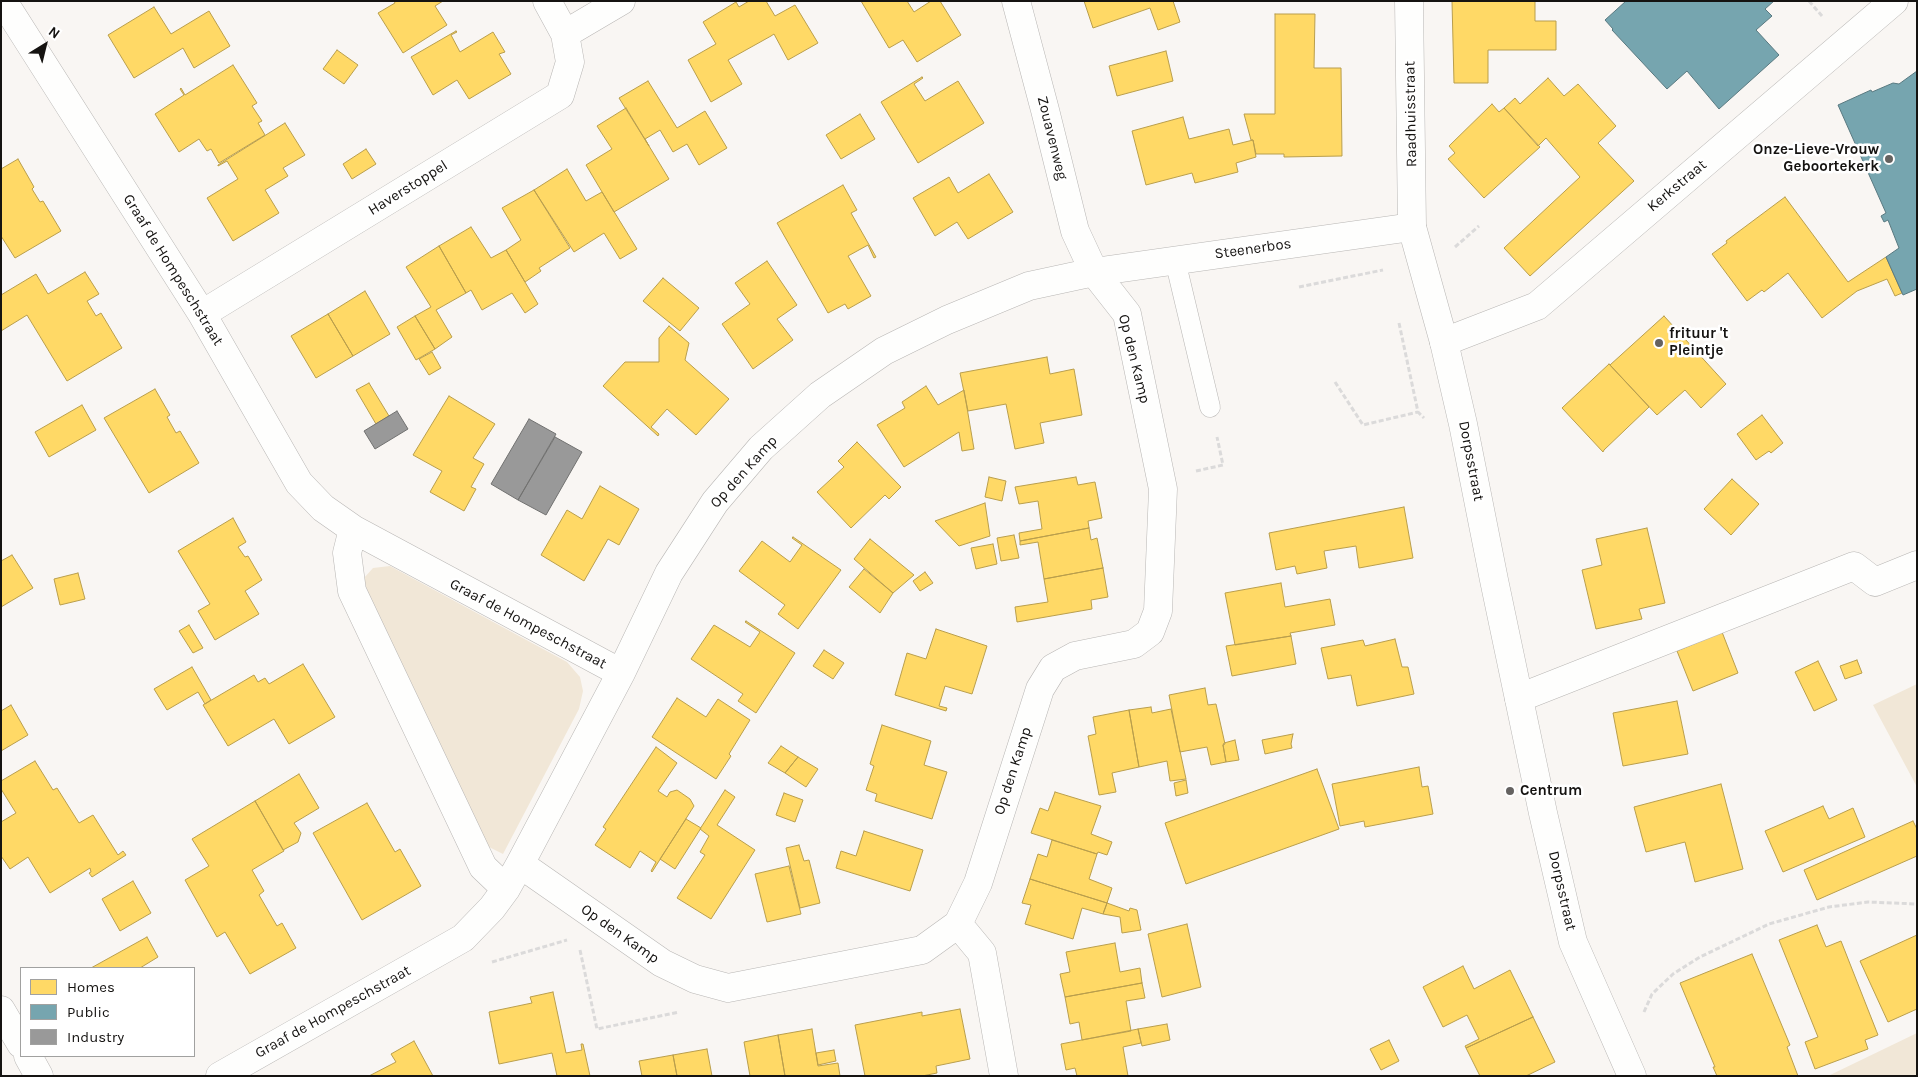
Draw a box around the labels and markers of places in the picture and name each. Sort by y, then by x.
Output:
place label: Onze-Lieve-Vrouw Geboortekerk [1753,141,1879,176]
marker: Onze-Lieve-Vrouw Geboortekerk [1883,153,1895,165]
place label: frituur 't Pleintje [1669,325,1728,360]
marker: frituur 't Pleintje [1653,337,1665,349]
place label: Centrum [1520,782,1582,800]
marker: Centrum [1504,785,1516,797]

